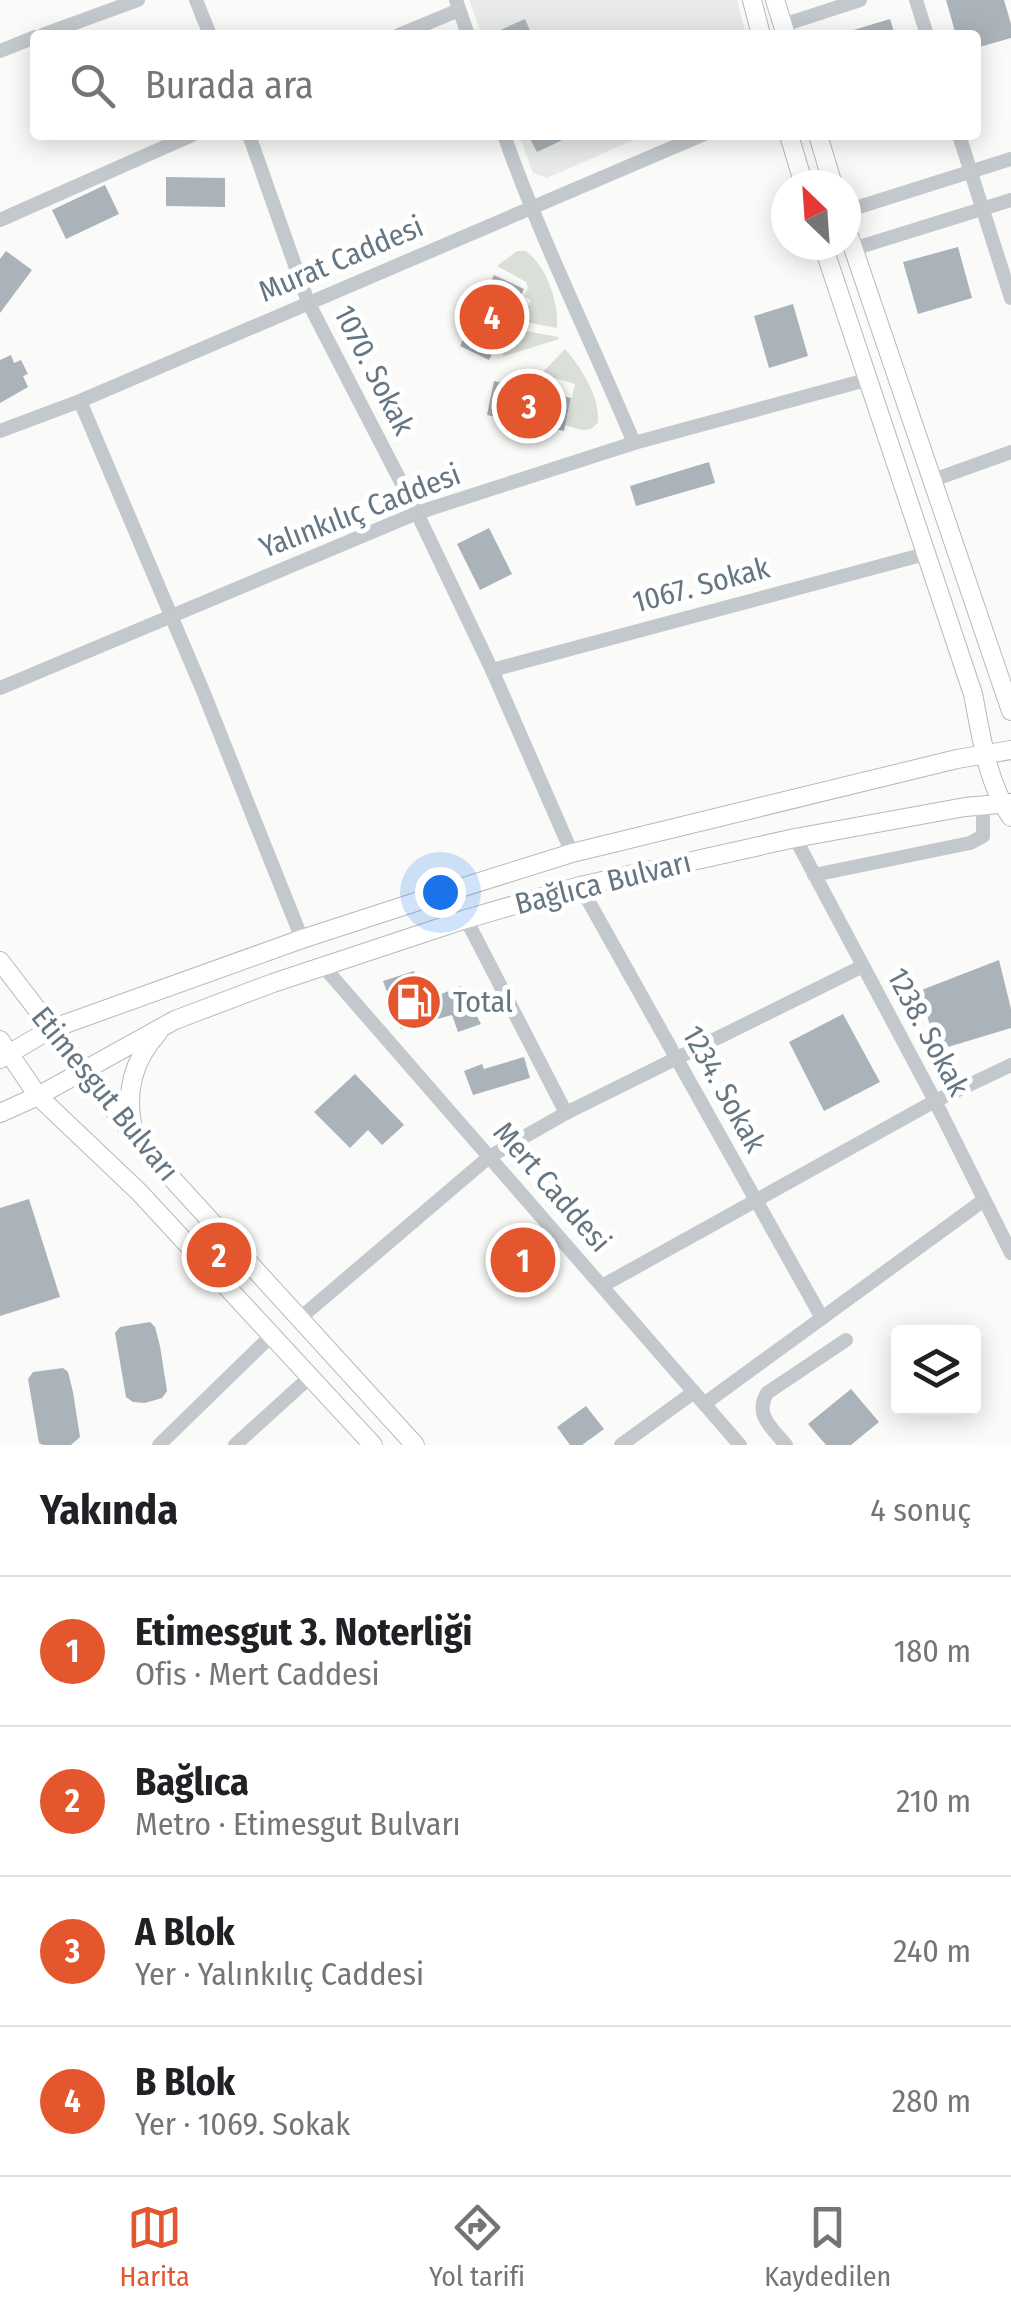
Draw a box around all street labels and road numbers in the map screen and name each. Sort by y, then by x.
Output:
street label: Murat Caddesi [253,208,429,310]
street label: 1070. Sokak [326,299,422,441]
street label: Yalınkılıç Caddesi [255,456,465,566]
street label: 1067. Sokak [629,549,773,621]
street label: Bağlıca Bulvarı [511,844,695,922]
street label: 1238. Sokak [879,962,977,1102]
street label: Etimesgut Bulvarı [24,1000,186,1188]
street label: 1234. Sokak [675,1019,773,1159]
street label: Mert Caddesi [486,1115,618,1259]

